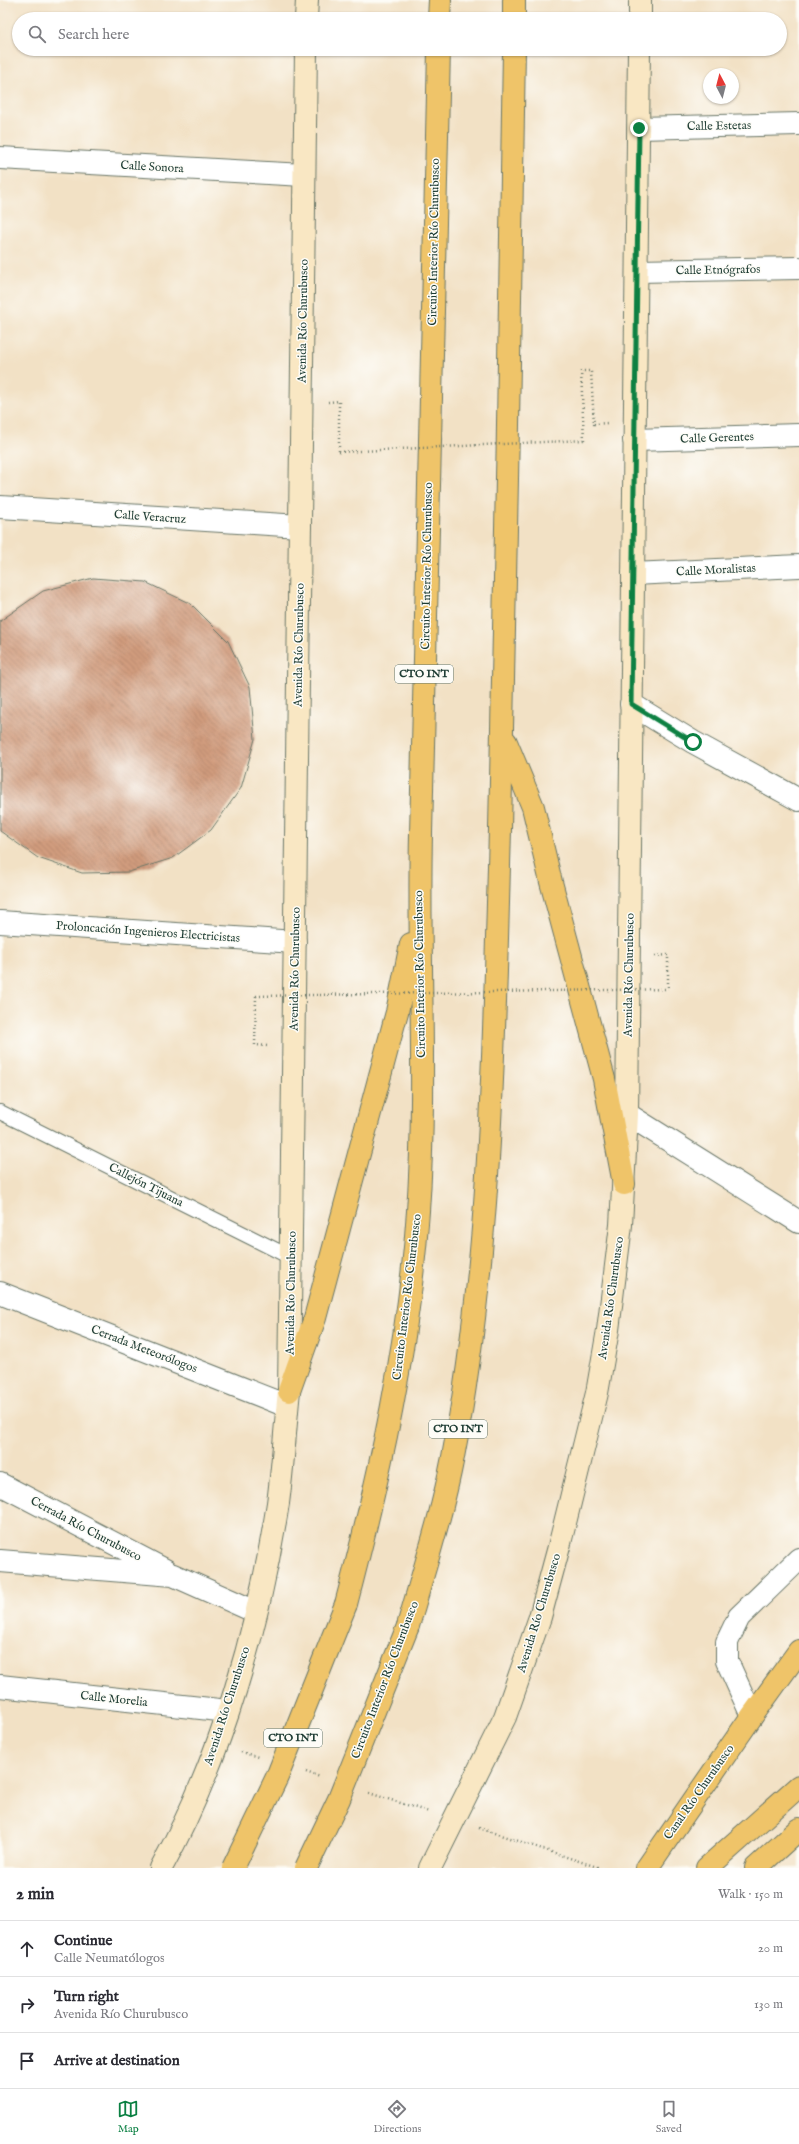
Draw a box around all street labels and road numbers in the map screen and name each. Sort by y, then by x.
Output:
street label: Calle Estetas [687,118,751,134]
street label: Calle Sonora [120,158,185,176]
street label: Circuito Interior Río Churubusco [425,158,443,326]
street label: Avenida Río Churubusco [294,258,312,384]
street label: Calle Etnógrafos [675,262,761,278]
street label: Calle Gerentes [680,429,754,447]
street label: Circuito Interior Río Churubusco [418,482,436,650]
street label: Calle Veracruz [114,507,187,527]
street label: Calle Moralistas [676,560,756,580]
street label: Avenida Río Churubusco [290,582,308,708]
road number: CTO INT [395,665,453,683]
street label: Circuito Interior Río Churubusco [411,890,429,1058]
street label: Avenida Río Churubusco [286,906,304,1032]
street label: Avenida Río Churubusco [620,912,638,1038]
street label: Proloncación Ingenieros Electricistas [56,918,240,946]
street label: Callejón Tijuana [106,1160,187,1211]
street label: Circuito Interior Río Churubusco [389,1212,425,1381]
street label: Avenida Río Churubusco [282,1230,300,1356]
street label: Avenida Río Churubusco [595,1235,627,1361]
street label: Cerrada Meteorólogos [89,1322,199,1376]
road number: CTO INT [429,1420,487,1438]
street label: Cerrada Río Churubusco [28,1493,145,1565]
street label: Avenida Río Churubusco [513,1551,564,1675]
street label: Circuito Interior Río Churubusco [348,1599,422,1761]
street label: Avenida Río Churubusco [200,1644,253,1768]
street label: Calle Morelia [80,1688,149,1710]
road number: CTO INT [264,1729,322,1747]
street label: Canal Río Churubusco [661,1741,738,1842]

